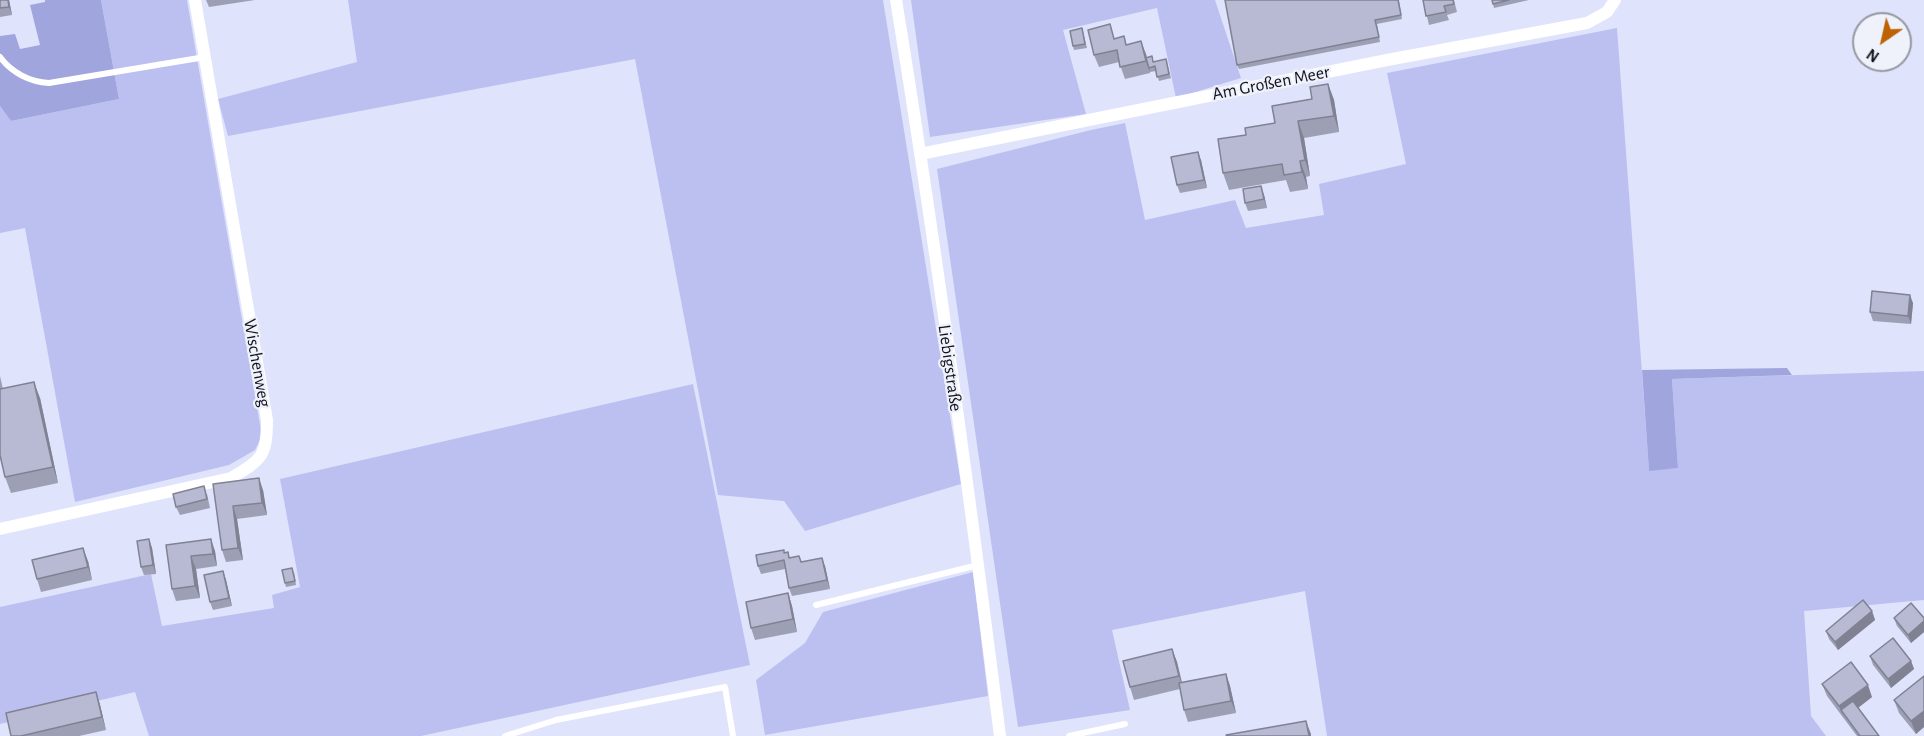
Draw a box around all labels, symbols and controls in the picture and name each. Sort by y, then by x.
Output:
north arrow [1852,12,1912,72]
text: N [1864,46,1882,65]
street label: Am Großen Meer [1210,61,1332,105]
street label: Wischenweg [239,317,275,409]
street label: Liebigstraße [933,323,967,413]

